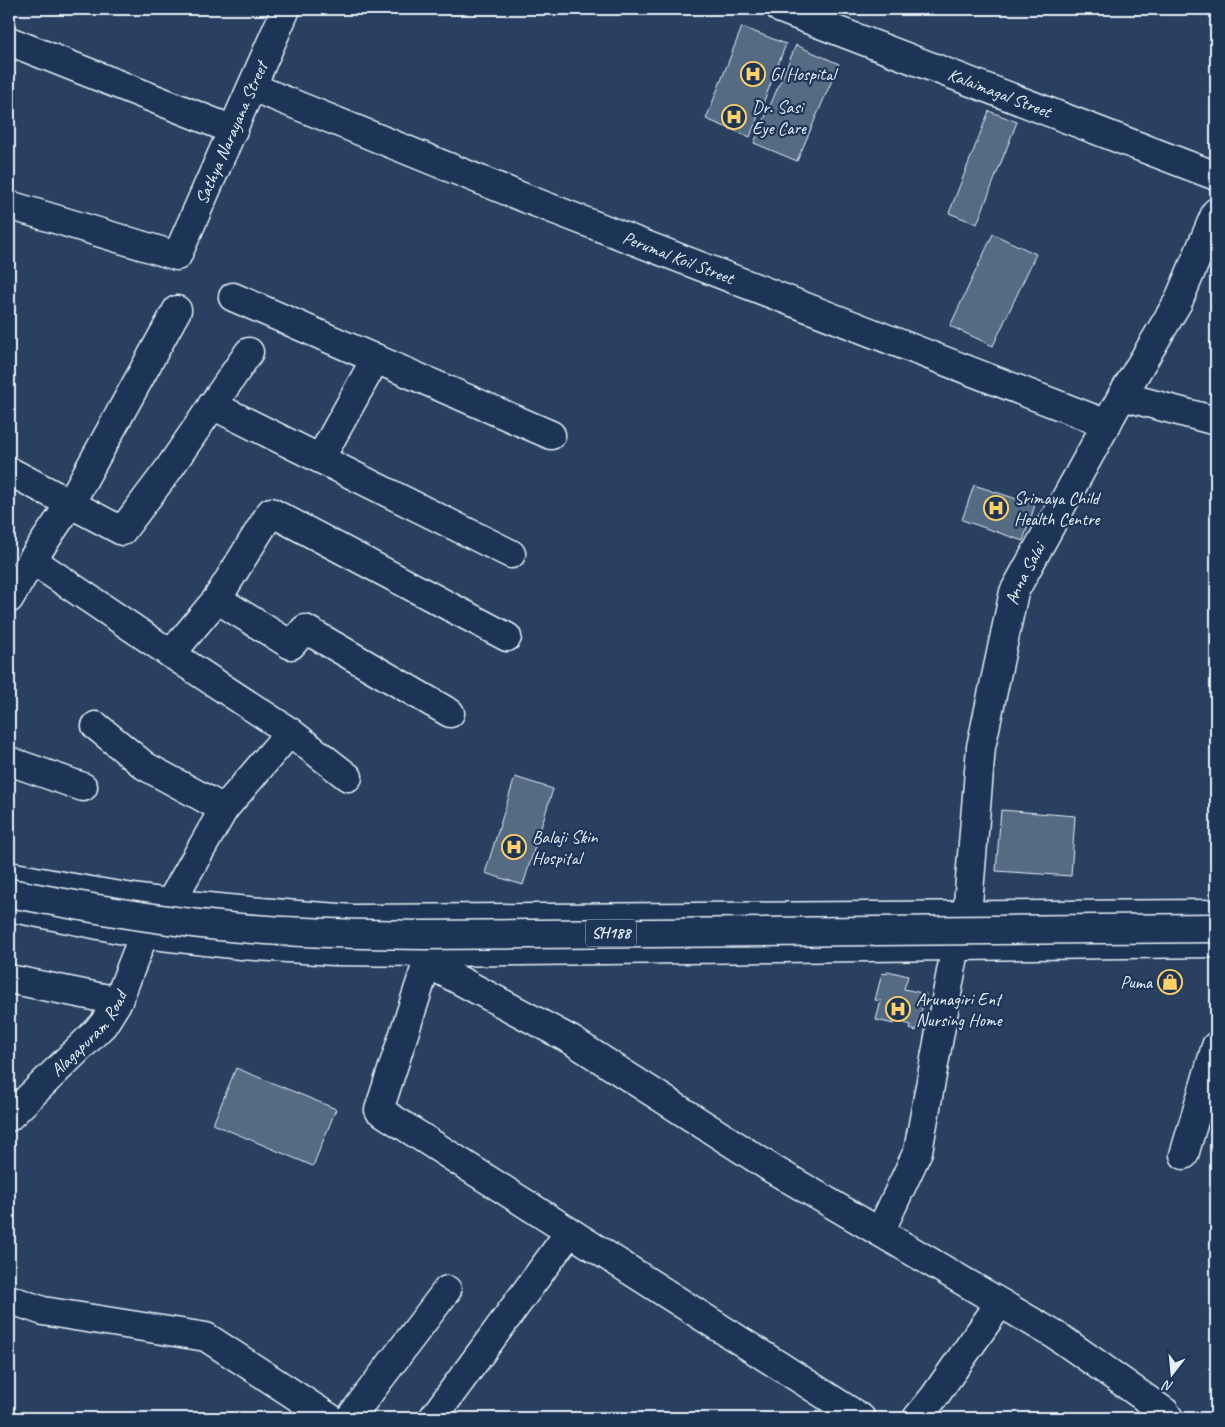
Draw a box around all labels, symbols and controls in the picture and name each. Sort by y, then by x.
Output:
street label: Sathya Narayana Street [190,56,273,208]
hospital icon: Gl Hospital [740,61,766,87]
place label: Gl Hospital [770,63,838,85]
street label: Kalaimagal Street [945,63,1056,123]
place label: Dr. Sasi Eye Care [752,96,807,139]
hospital icon: Dr. Sasi Eye Care [721,104,747,130]
street label: Perumal Koil Street [620,226,738,290]
place label: Srimaya Child Health Centre [1014,487,1102,530]
hospital icon: Srimaya Child Health Centre [983,495,1009,521]
street label: Anna Salai [1001,537,1051,607]
place label: Balaji Skin Hospital [532,826,599,869]
hospital icon: Balaji Skin Hospital [501,834,527,860]
road number: SH188 [586,920,636,946]
shop icon: Puma [1157,969,1183,995]
place label: Puma [1120,971,1154,993]
street label: Alagapuram Road [46,985,133,1081]
place label: Arunagiri Ent Nursing Home [916,988,1004,1031]
hospital icon: Arunagiri Ent Nursing Home [885,996,911,1022]
north arrow [1148,1350,1198,1400]
text: N [1160,1376,1175,1395]

